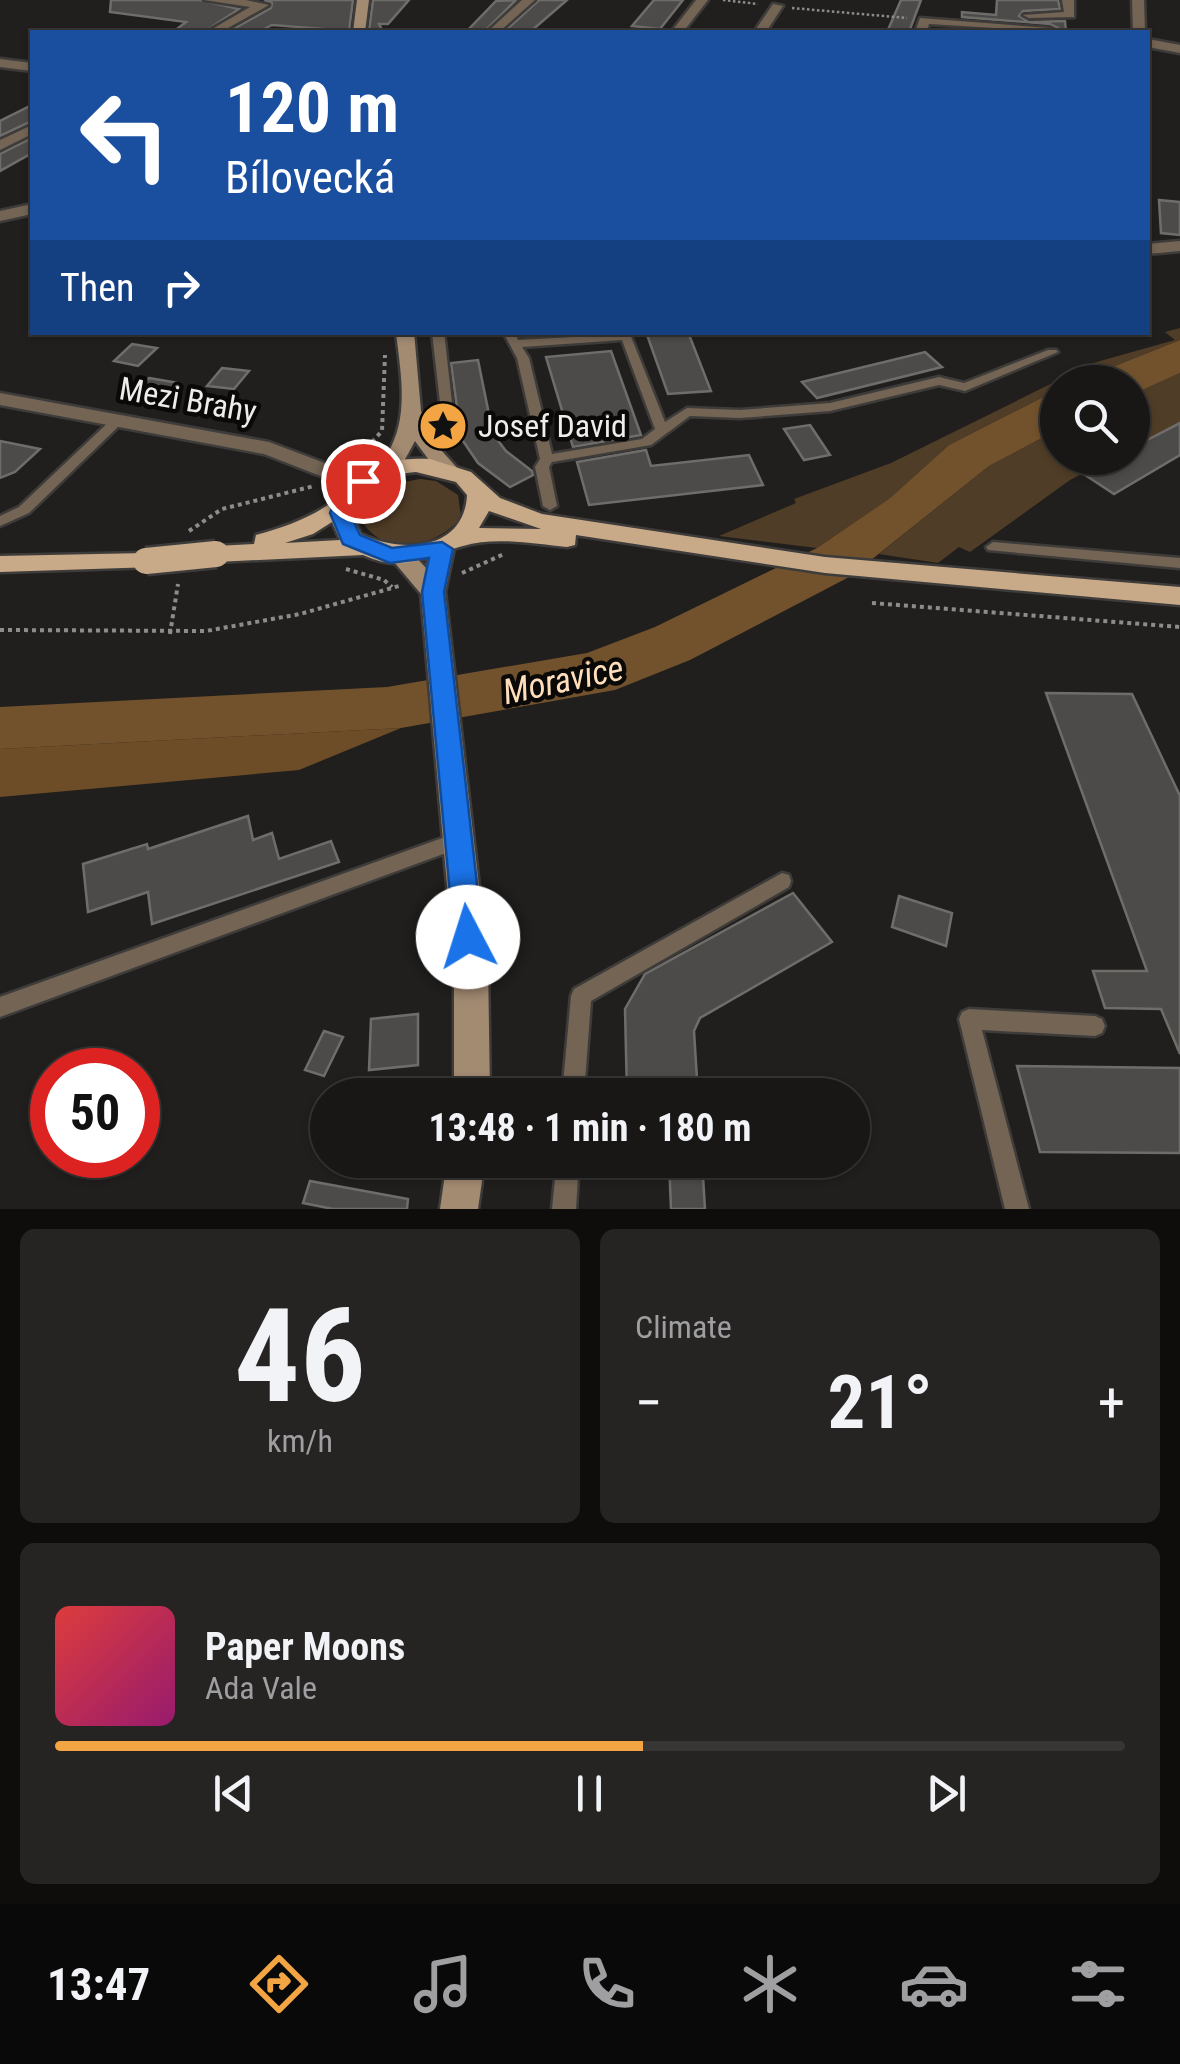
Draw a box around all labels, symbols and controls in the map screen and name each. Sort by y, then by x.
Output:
text: 120 m [225,67,399,149]
icon: left [60,70,190,200]
text: Bílovecká [225,151,395,204]
icon: right [154,260,209,315]
text: Then [60,266,134,310]
map controls [1040,365,1150,475]
button: search [1040,365,1150,475]
street label: Mezi Brahy [116,369,260,431]
place icon: Josef David [417,400,469,452]
place label: Josef David [478,407,627,445]
pin [321,439,406,524]
icon: arrive [336,454,391,509]
water label: Moravice [499,648,627,713]
position arrow [416,885,520,989]
speed limit sign: 50 [30,1048,160,1178]
text: 13:48 · 1 min · 180 m [429,1106,751,1150]
text: 46 [234,1280,366,1433]
text: Climate [635,1308,732,1346]
text: 21° [828,1358,933,1446]
text: − [635,1371,663,1435]
text: + [1098,1371,1125,1435]
text: km/h [267,1422,333,1460]
text: Paper Moons [205,1625,405,1669]
text: Ada Vale [205,1669,317,1707]
icon: previous [206,1766,261,1821]
icon: pause [562,1766,617,1821]
icon: next [919,1766,974,1821]
icon: directions [244,1949,314,2019]
icon: music [408,1949,478,2019]
icon: phone [572,1949,642,2019]
icon: climate [735,1949,805,2019]
icon: car [899,1949,969,2019]
icon: filters [1063,1949,1133,2019]
text: 13:47 [47,1958,150,2011]

